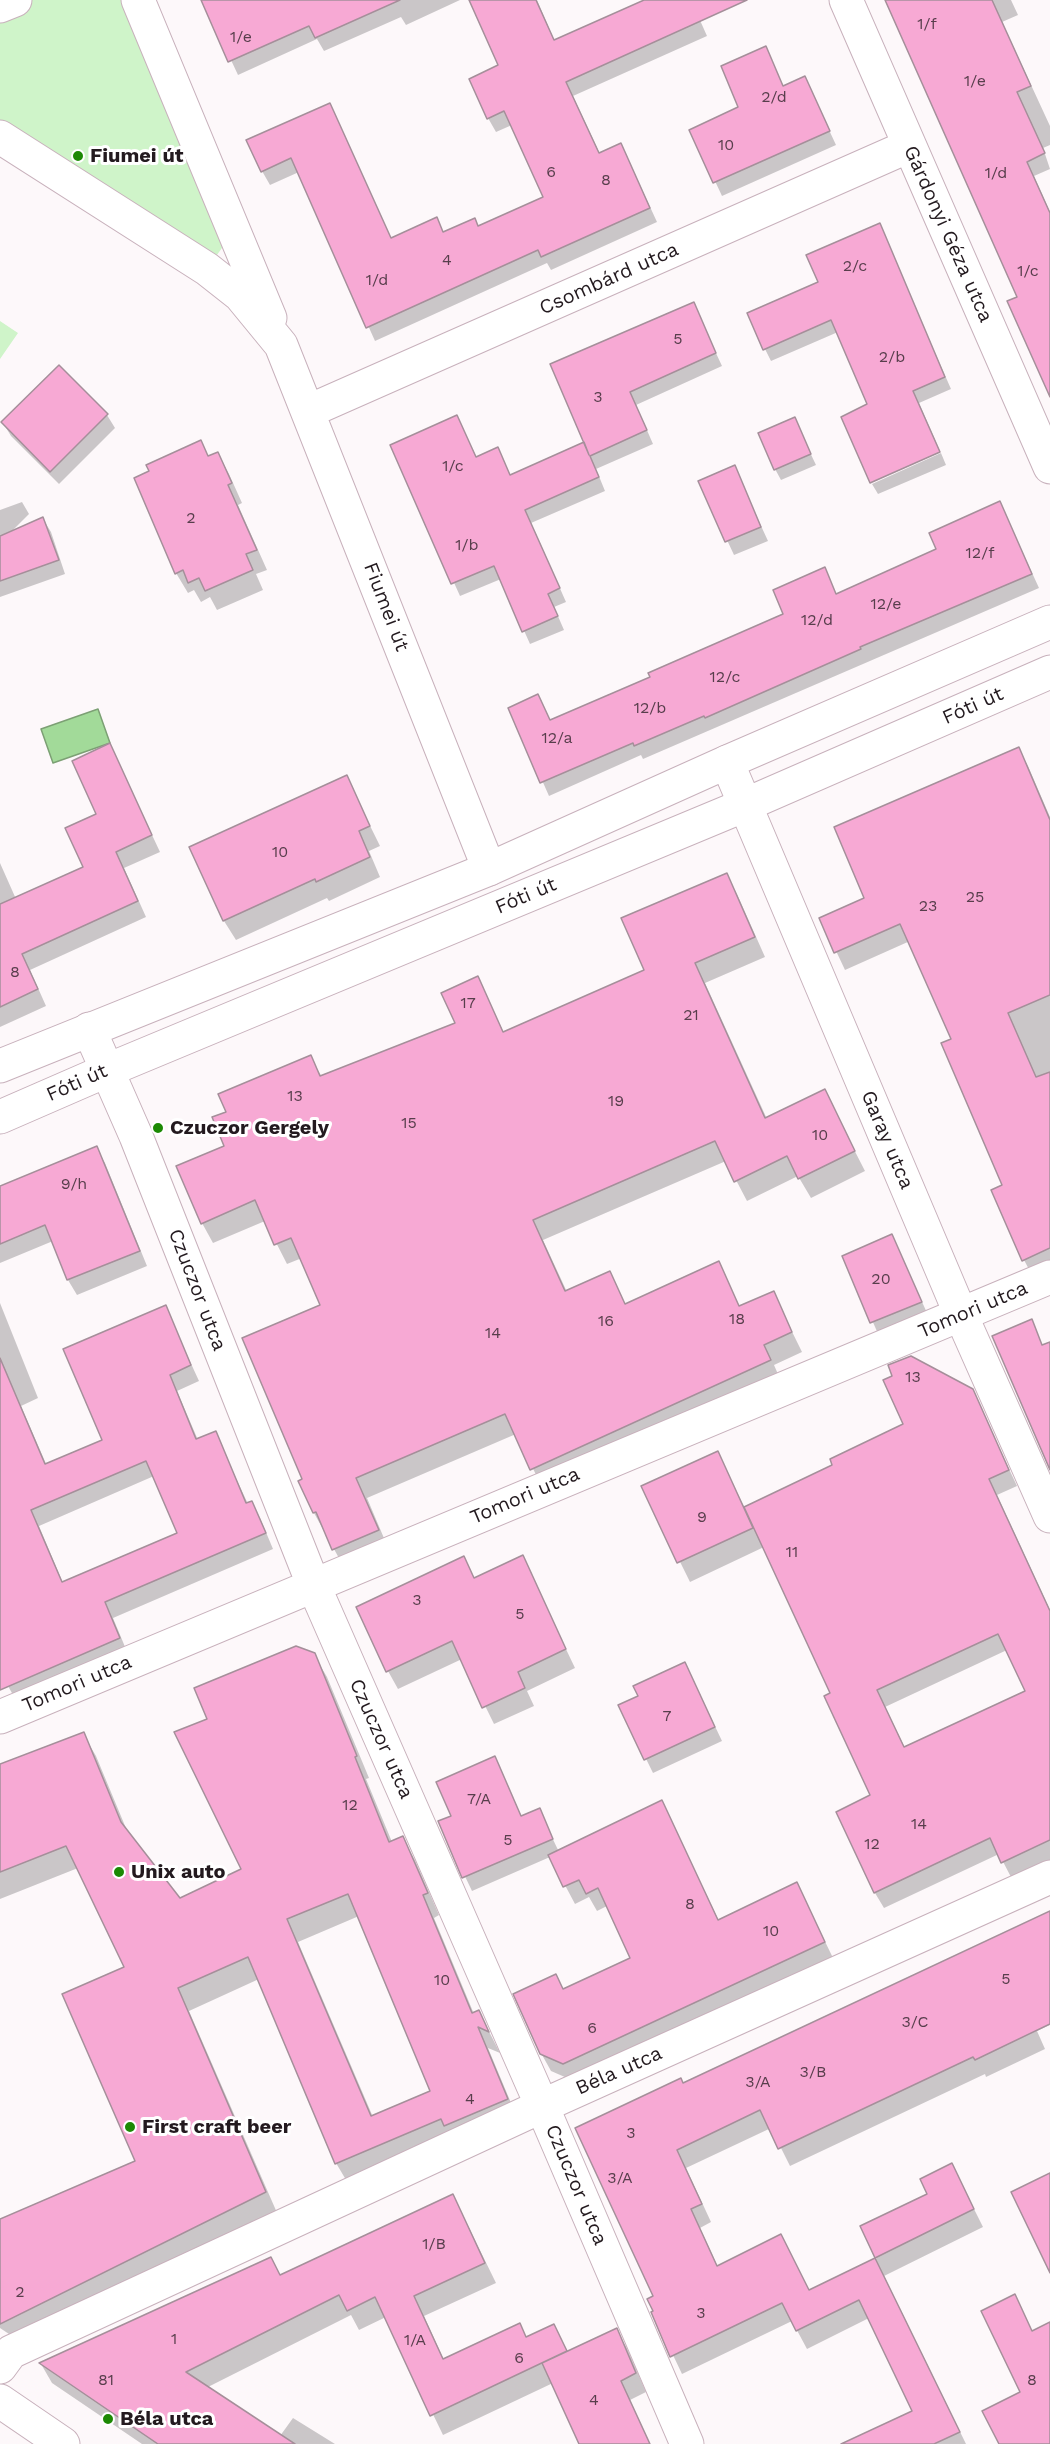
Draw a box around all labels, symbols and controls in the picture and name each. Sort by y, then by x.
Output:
house number: 1/f [917,14,937,34]
house number: 1/e [230,27,252,47]
house number: 1/e [964,71,986,91]
house number: 2/d [761,87,787,107]
house number: 10 [718,135,734,155]
street label: Gárdonyi Géza utca [898,142,998,326]
place label: Fiumei út [90,144,183,168]
marker: Fiumei út [71,149,85,163]
house number: 6 [546,162,556,182]
house number: 1/d [985,163,1007,183]
house number: 8 [601,170,611,190]
street label: Csombárd utca [536,238,682,320]
house number: 4 [442,250,452,270]
house number: 2/c [843,256,867,276]
house number: 1/c [1017,261,1039,281]
house number: 1/d [366,270,388,290]
house number: 5 [673,329,683,349]
house number: 2/b [879,347,905,367]
house number: 3 [593,387,603,407]
house number: 1/c [442,456,464,476]
house number: 2 [186,508,196,528]
house number: 1/b [455,535,479,555]
house number: 12/f [966,543,994,563]
street label: Fiumei út [358,559,414,655]
house number: 12/e [870,594,902,614]
house number: 12/d [801,610,833,630]
house number: 12/c [710,667,740,687]
street label: Fóti út [939,682,1007,730]
house number: 12/b [634,698,666,718]
house number: 12/a [541,728,573,748]
house number: 10 [272,842,288,862]
street label: Fóti út [492,872,560,920]
house number: 25 [966,887,984,907]
house number: 23 [919,896,937,916]
house number: 8 [10,962,20,982]
house number: 17 [460,993,476,1013]
house number: 21 [683,1005,699,1025]
street label: Fóti út [43,1059,111,1107]
house number: 13 [287,1086,303,1106]
street label: Garay utca [855,1087,919,1193]
house number: 19 [608,1091,624,1111]
house number: 15 [401,1113,417,1133]
place label: Czuczor Gergely [170,1116,329,1140]
marker: Czuczor Gergely [151,1121,165,1135]
house number: 10 [812,1125,828,1145]
house number: 9/h [61,1174,87,1194]
street label: Czuczor utca [163,1226,231,1354]
house number: 20 [871,1269,891,1289]
street label: Tomori utca [915,1276,1031,1344]
house number: 18 [729,1309,745,1329]
house number: 16 [598,1311,614,1331]
house number: 14 [485,1323,501,1343]
house number: 13 [905,1367,921,1387]
street label: Tomori utca [467,1462,583,1530]
house number: 9 [697,1507,707,1527]
house number: 11 [786,1542,798,1562]
house number: 3 [412,1590,422,1610]
house number: 5 [515,1604,525,1624]
street label: Tomori utca [19,1650,135,1718]
street label: Czuczor utca [344,1675,418,1803]
house number: 7 [663,1706,671,1726]
house number: 7/A [467,1789,491,1809]
house number: 12 [342,1795,358,1815]
house number: 14 [911,1814,927,1834]
house number: 5 [503,1830,513,1850]
house number: 12 [864,1834,880,1854]
place label: Unix auto [131,1860,226,1884]
marker: Unix auto [112,1865,126,1879]
house number: 8 [685,1894,695,1914]
house number: 10 [763,1921,779,1941]
house number: 5 [1001,1969,1011,1989]
house number: 10 [434,1970,450,1990]
house number: 3/C [902,2012,928,2032]
house number: 6 [587,2018,597,2038]
street label: Béla utca [572,2041,666,2101]
house number: 3/B [800,2062,826,2082]
house number: 3/A [745,2072,771,2092]
house number: 4 [465,2089,475,2109]
place label: First craft beer [142,2115,291,2139]
marker: First craft beer [123,2120,137,2134]
street label: Czuczor utca [540,2121,612,2249]
house number: 3 [626,2123,636,2143]
house number: 3/A [607,2168,633,2188]
house number: 1/B [422,2234,446,2254]
house number: 2 [15,2282,25,2302]
house number: 3 [696,2303,706,2323]
house number: 1 [171,2329,177,2349]
house number: 1/A [404,2330,426,2350]
house number: 6 [514,2348,524,2368]
house number: 81 [98,2370,114,2390]
house number: 8 [1027,2370,1037,2390]
house number: 4 [589,2390,599,2410]
place label: Béla utca [120,2407,213,2431]
marker: Béla utca [101,2412,115,2426]

